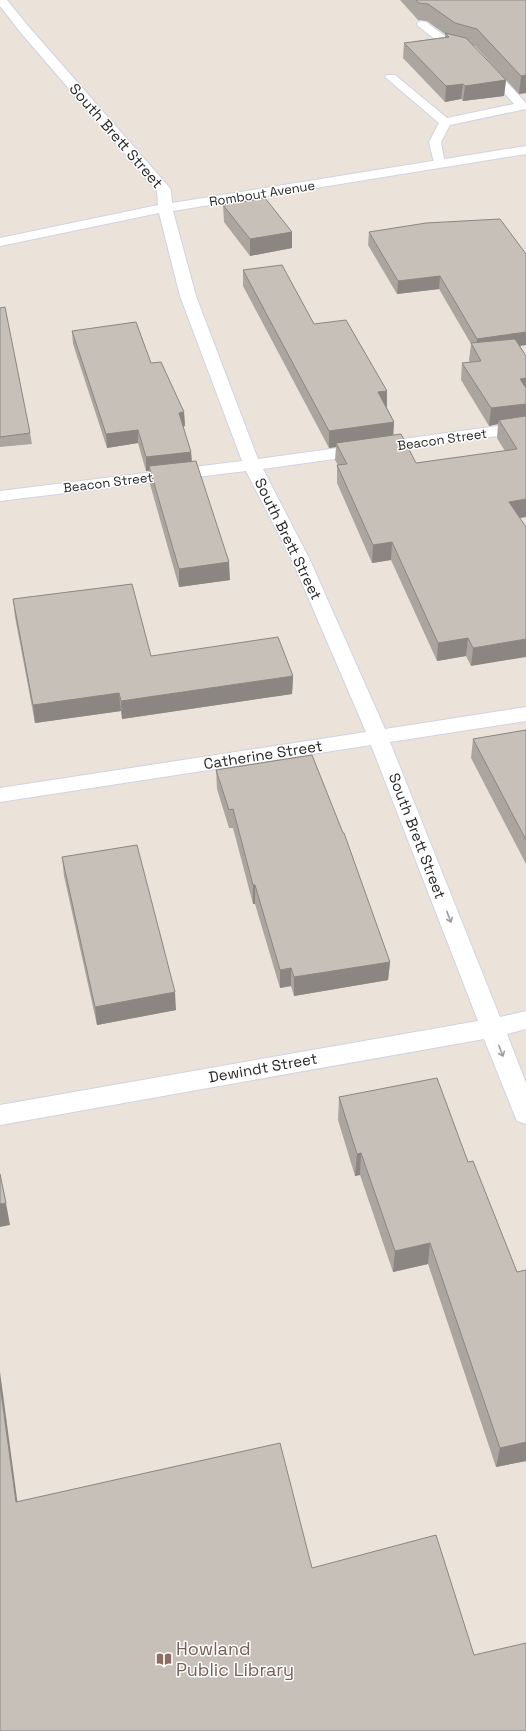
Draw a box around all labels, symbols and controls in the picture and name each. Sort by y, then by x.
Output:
street label: South Brett Street [66,79,167,192]
street label: Rombout Avenue [208,177,316,210]
street label: Beacon Street [396,425,488,454]
street label: Beacon Street [62,469,154,496]
street label: South Brett Street [251,475,326,603]
street label: Catherine Street [202,736,324,773]
street label: South Brett Street [385,770,450,901]
one-way arrow [445,910,453,922]
one-way arrow [498,1044,506,1056]
street label: Dewindt Street [207,1049,319,1086]
place label: Howland Public Library [176,1637,294,1681]
library icon: Howland Public Library [155,1650,173,1668]

